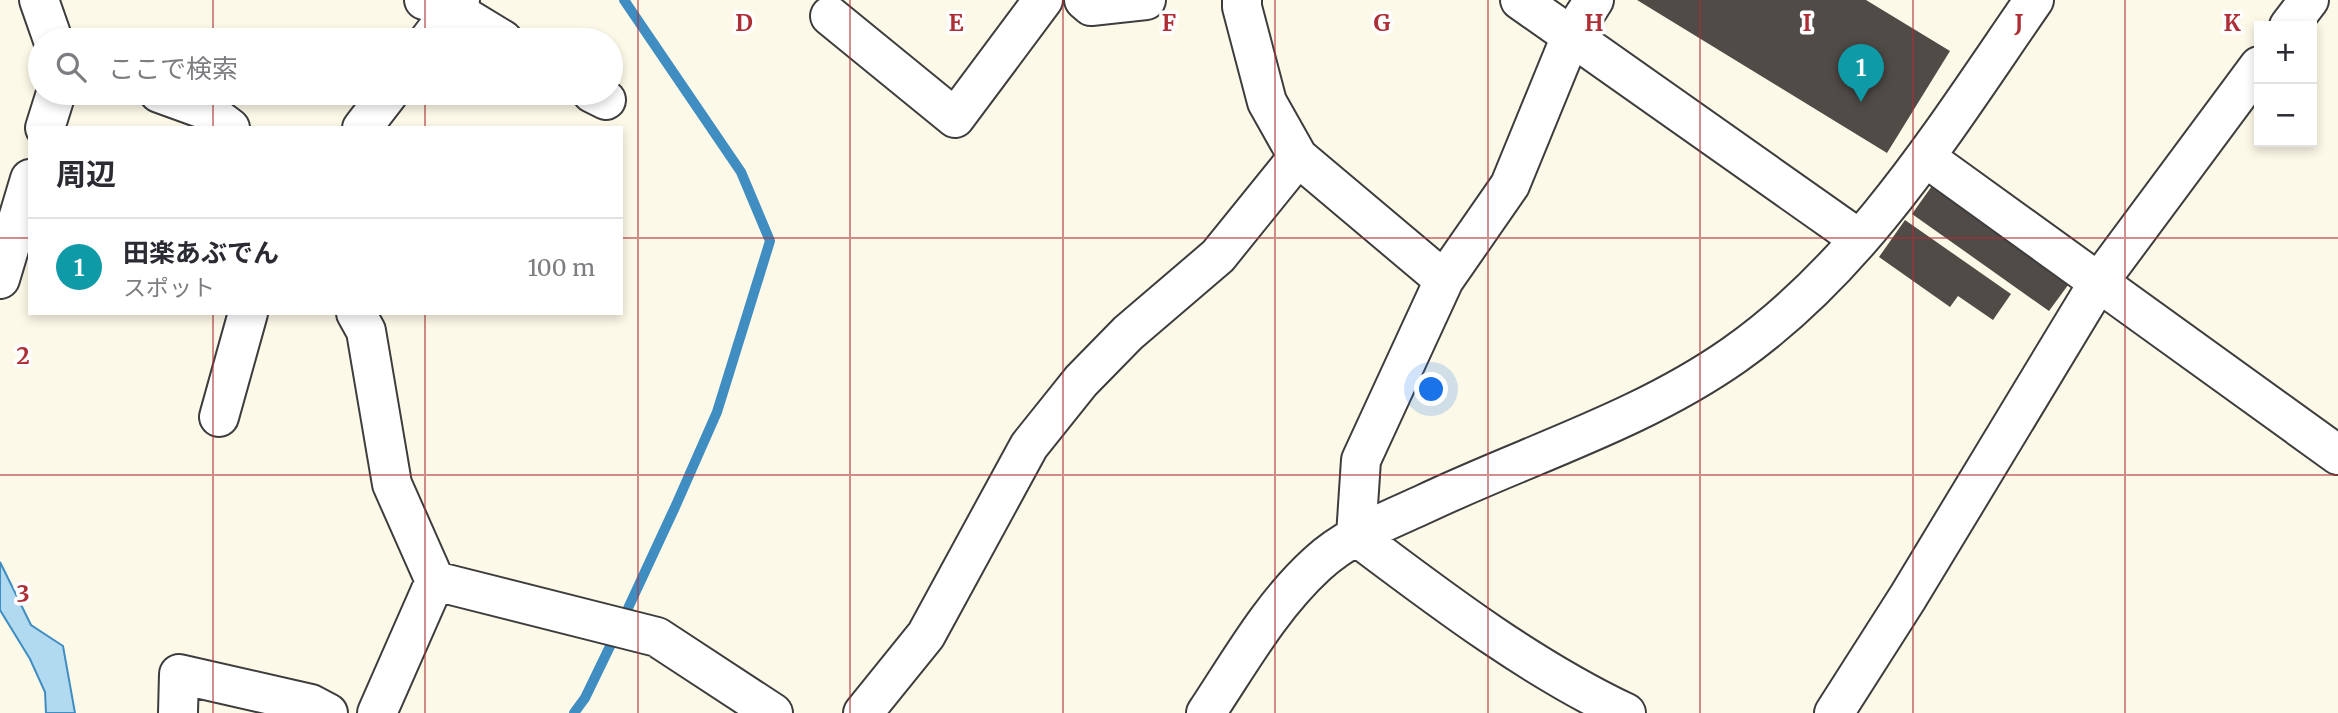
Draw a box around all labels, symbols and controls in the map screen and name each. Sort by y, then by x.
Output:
text: D [735,8,753,37]
text: E [948,8,964,37]
text: F [1162,8,1176,37]
text: G [1374,8,1391,37]
text: H [1585,8,1604,37]
text: I [1802,8,1812,37]
text: J [2013,8,2024,37]
text: K [2223,8,2241,37]
map controls [2254,21,2317,147]
button: + [2254,21,2317,84]
search box [28,28,623,105]
pin: 1 [1838,44,1884,102]
icon: search [52,48,90,86]
text: ここで検索 [108,52,238,85]
button: − [2254,84,2317,147]
text: 周辺 [56,155,116,193]
text: 田楽あぶでん [123,236,279,269]
text: 1 [74,253,84,282]
text: 100 m [527,253,595,282]
text: スポット [123,273,215,302]
text: 2 [16,341,30,370]
your location [1414,372,1448,406]
text: 3 [16,579,30,608]

